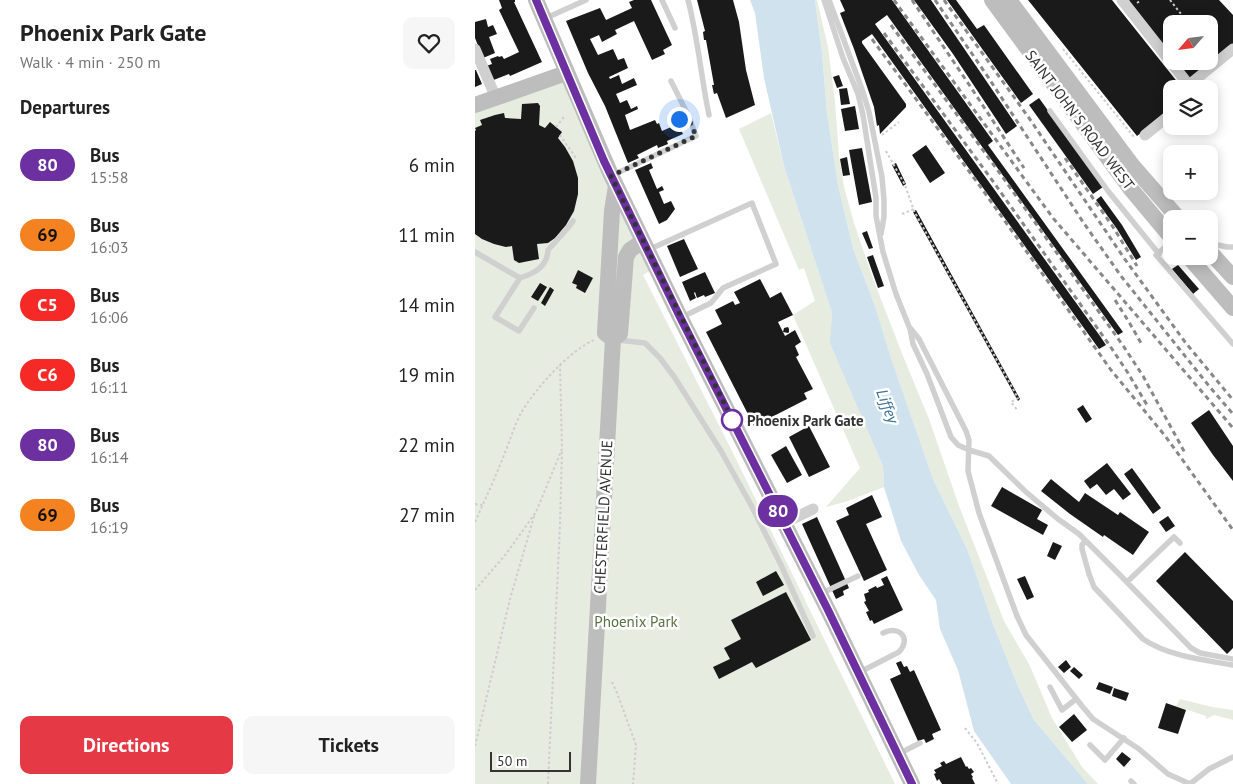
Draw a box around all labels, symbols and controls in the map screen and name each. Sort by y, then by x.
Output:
north arrow [1163,15,1217,70]
map controls [1163,15,1218,265]
text: Phoenix Park Gate [20,17,207,48]
button: heart [403,17,455,69]
street label: SAINT JOHN'S ROAD WEST [1021,46,1139,194]
text: Walk · 4 min · 250 m [20,52,160,72]
button: layers [1163,80,1218,135]
text: Departures [20,95,110,119]
your location [667,107,692,132]
text: Bus [90,143,119,167]
button: + [1163,145,1218,200]
text: 80 [37,153,58,176]
text: 6 min [409,153,455,177]
text: 15:58 [90,167,128,187]
button: − [1163,210,1218,265]
text: Bus [90,213,119,237]
text: 69 [37,223,58,246]
text: 11 min [398,223,455,247]
text: 16:03 [90,237,128,257]
text: Bus [90,283,119,307]
text: C5 [37,293,58,316]
text: 14 min [398,293,455,317]
text: 16:06 [90,307,128,327]
text: Bus [90,353,119,377]
text: C6 [37,363,58,386]
text: 19 min [398,363,455,387]
text: 16:11 [90,377,128,397]
water label: Liffey [872,386,904,427]
marker: Phoenix Park Gate [721,409,743,431]
place label: Phoenix Park Gate [747,411,864,430]
text: Bus [90,423,119,447]
text: 80 [37,433,58,456]
text: 22 min [398,433,455,457]
street label: CHESTERFIELD AVENUE [589,440,617,594]
text: 16:14 [90,447,128,467]
text: Bus [90,493,119,517]
line badge: 80 [755,495,801,527]
text: 80 [768,499,788,522]
text: 69 [37,503,58,526]
text: 27 min [399,503,455,527]
text: 16:19 [90,517,128,537]
park label: Phoenix Park [594,612,678,631]
button: Directions [20,716,233,774]
button: Tickets [243,716,455,774]
scale bar [490,749,571,772]
text: 50 m [497,752,527,770]

